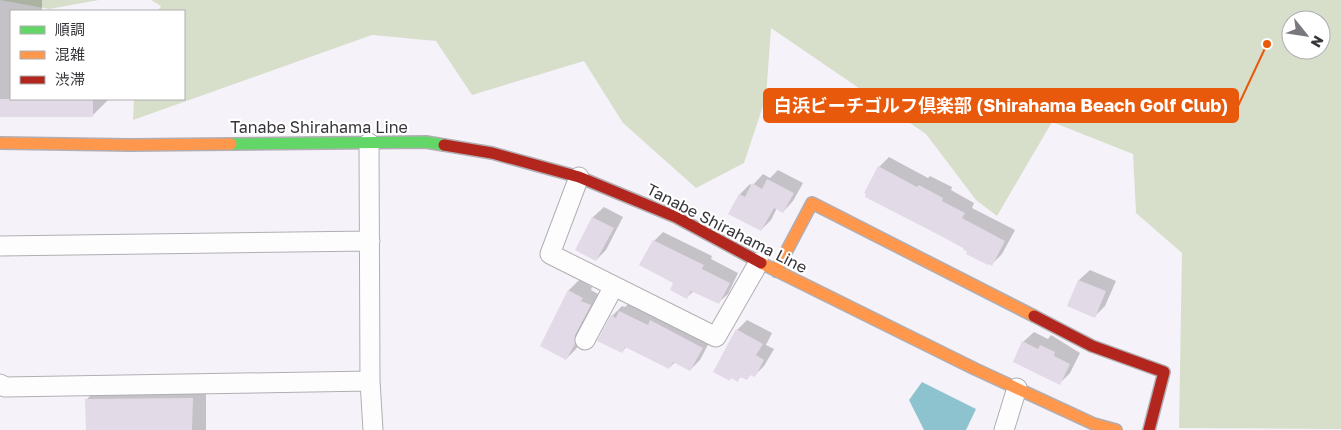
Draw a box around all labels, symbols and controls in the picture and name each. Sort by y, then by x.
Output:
legend [10,10,185,100]
north arrow [1281,10,1331,60]
text: 順調 [55,20,85,38]
text: N [1308,33,1328,51]
text: 混雑 [55,45,85,63]
text: 渋滞 [55,70,85,88]
callout: 白浜ビーチゴルフ倶楽部 (Shirahama Beach Golf Club) [764,89,1238,122]
text: 白浜ビーチゴルフ倶楽部 (Shirahama Beach Golf Club) [774,94,1228,116]
street label: Tanabe Shirahama Line [230,117,408,137]
street label: Tanabe Shirahama Line [643,179,811,277]

